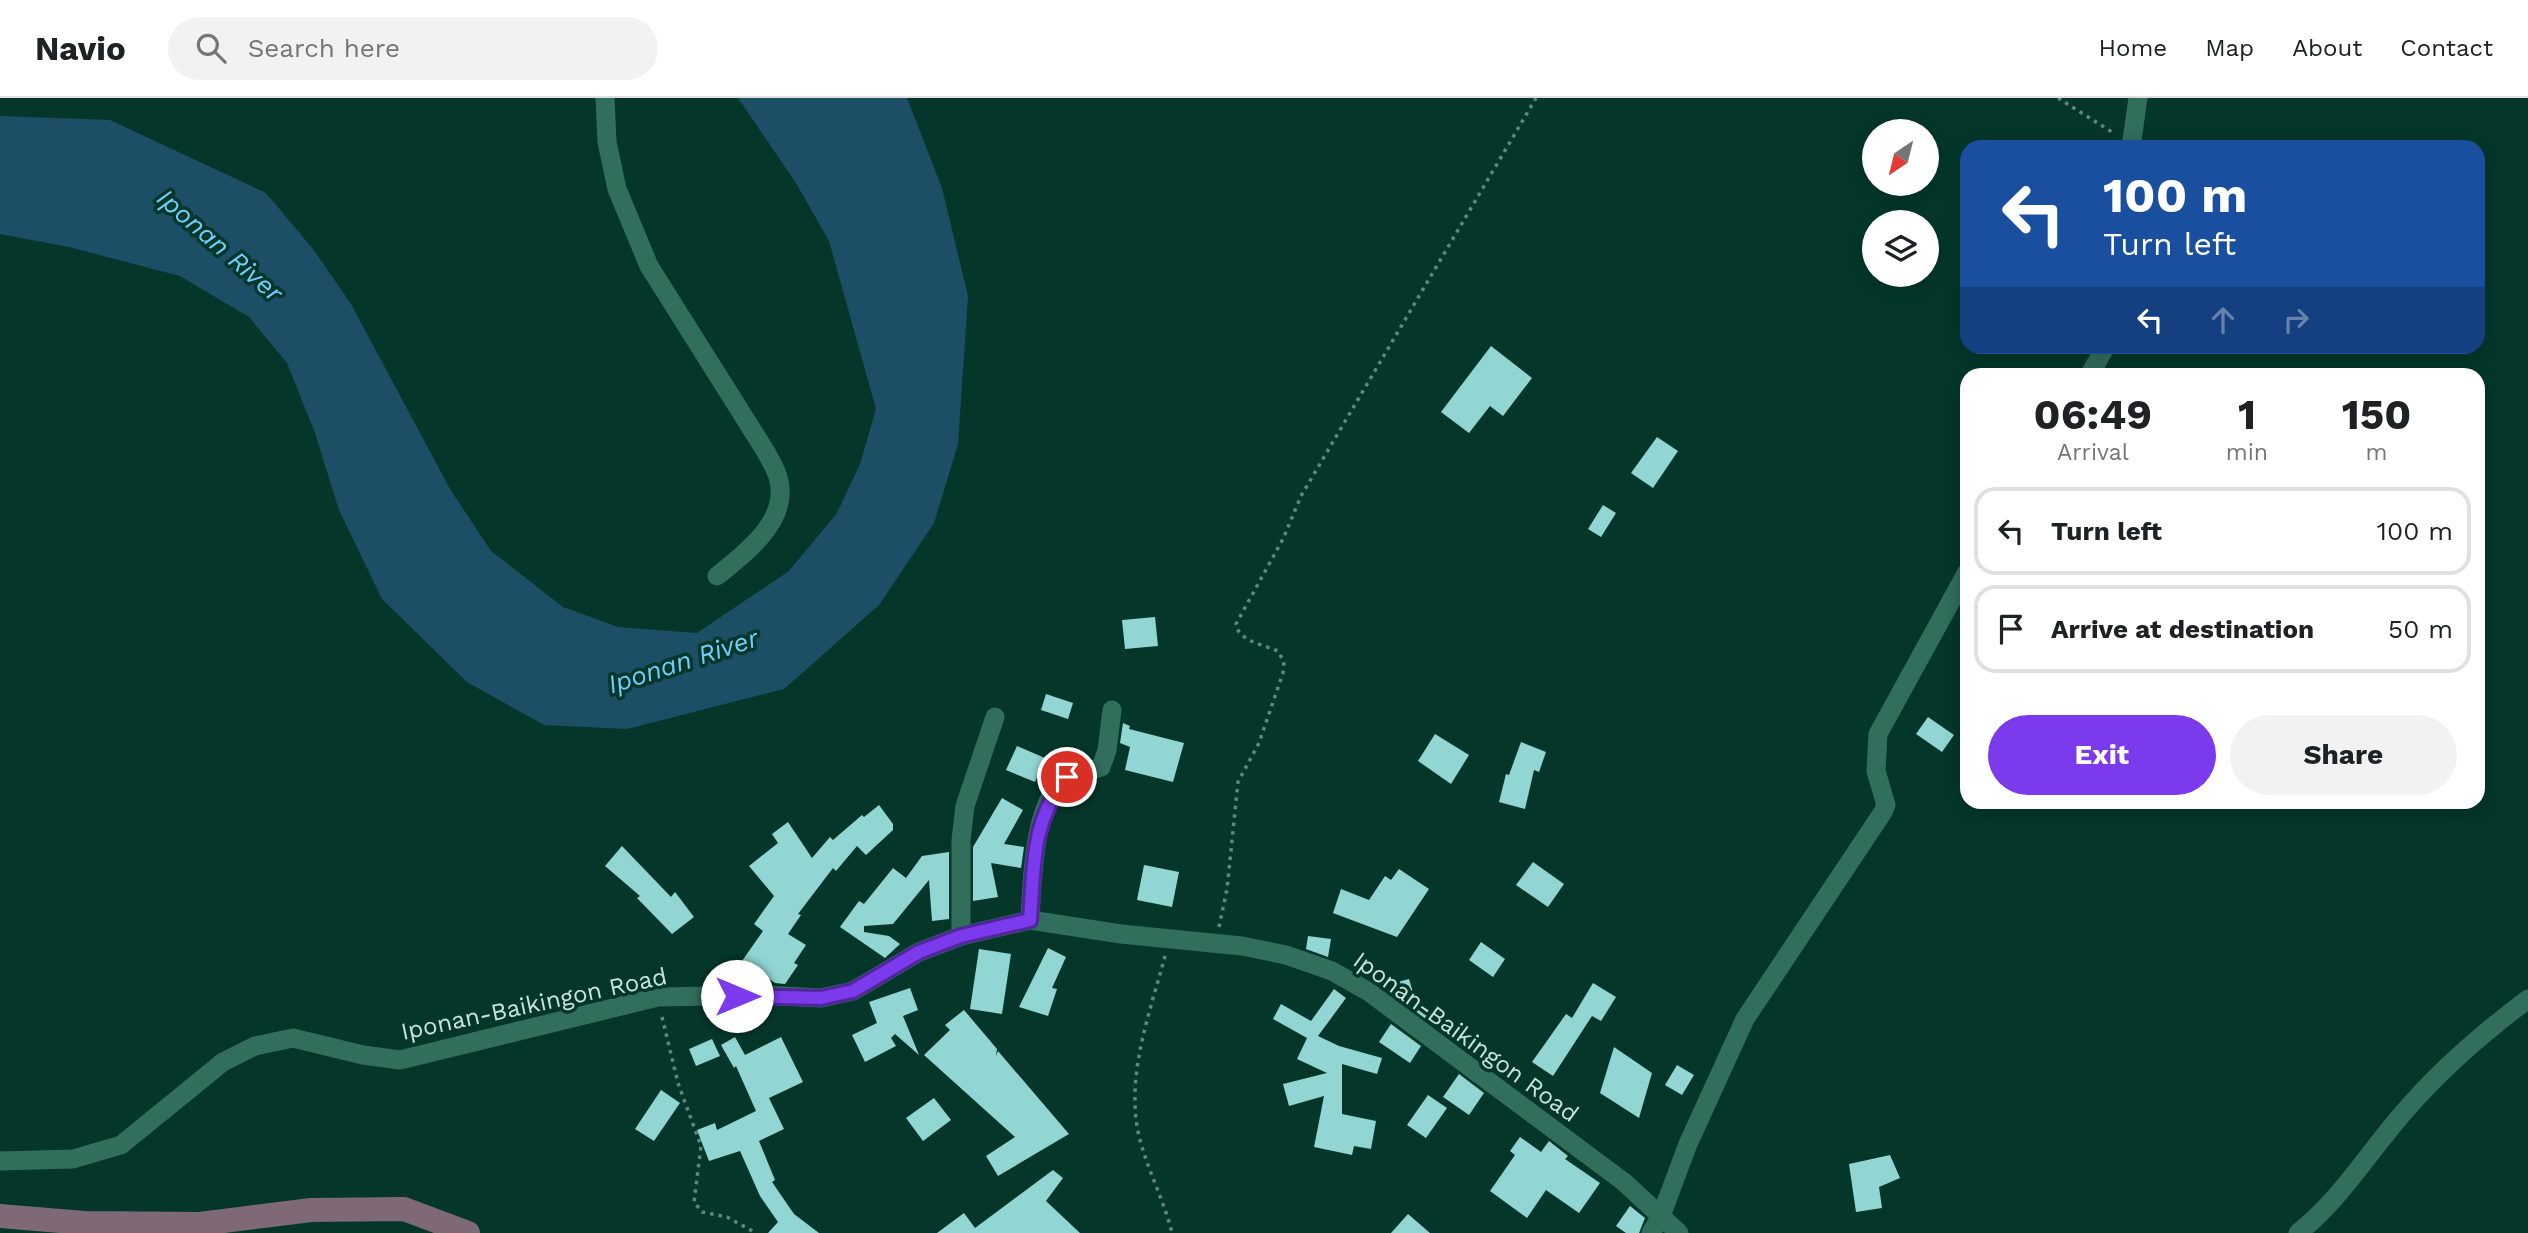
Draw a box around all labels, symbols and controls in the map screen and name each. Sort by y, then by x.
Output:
search box [168,17,658,80]
text: Navio [35,29,126,68]
icon: search [192,29,230,67]
text: Search here [248,33,400,63]
text: Home [2099,34,2167,62]
text: Map [2205,34,2254,62]
text: About [2292,34,2362,62]
text: Contact [2400,34,2493,62]
north arrow [1862,119,1939,196]
map controls [1862,119,1939,287]
text: 100 m [2103,166,2247,224]
icon: left [1988,168,2079,259]
water label: Iponan River [151,182,289,308]
button: layers [1862,210,1939,287]
text: Turn left [2103,225,2236,263]
icon: left [2131,301,2169,339]
icon: ahead [2204,301,2242,339]
icon: right [2277,301,2315,339]
text: 06:49 [2034,390,2152,439]
text: 1 [2238,390,2256,439]
text: 150 [2342,390,2411,439]
text: Arrival [2057,439,2129,466]
text: min [2226,439,2268,466]
text: m [2366,439,2388,466]
icon: left [1992,512,2030,550]
text: Turn left [2051,516,2162,546]
text: 100 m [2377,516,2453,546]
icon: arrive [1992,610,2030,648]
text: Arrive at destination [2051,614,2314,644]
text: 50 m [2388,614,2453,644]
water label: Iponan River [604,622,763,699]
button: Exit [1988,715,2216,795]
button: Share [2230,715,2457,795]
pin [1037,747,1097,807]
icon: arrive [1048,758,1086,796]
street label: Iponan-Baikingon Road [1348,946,1584,1128]
position arrow [700,959,774,1033]
street label: Iponan-Baikingon Road [398,962,670,1046]

